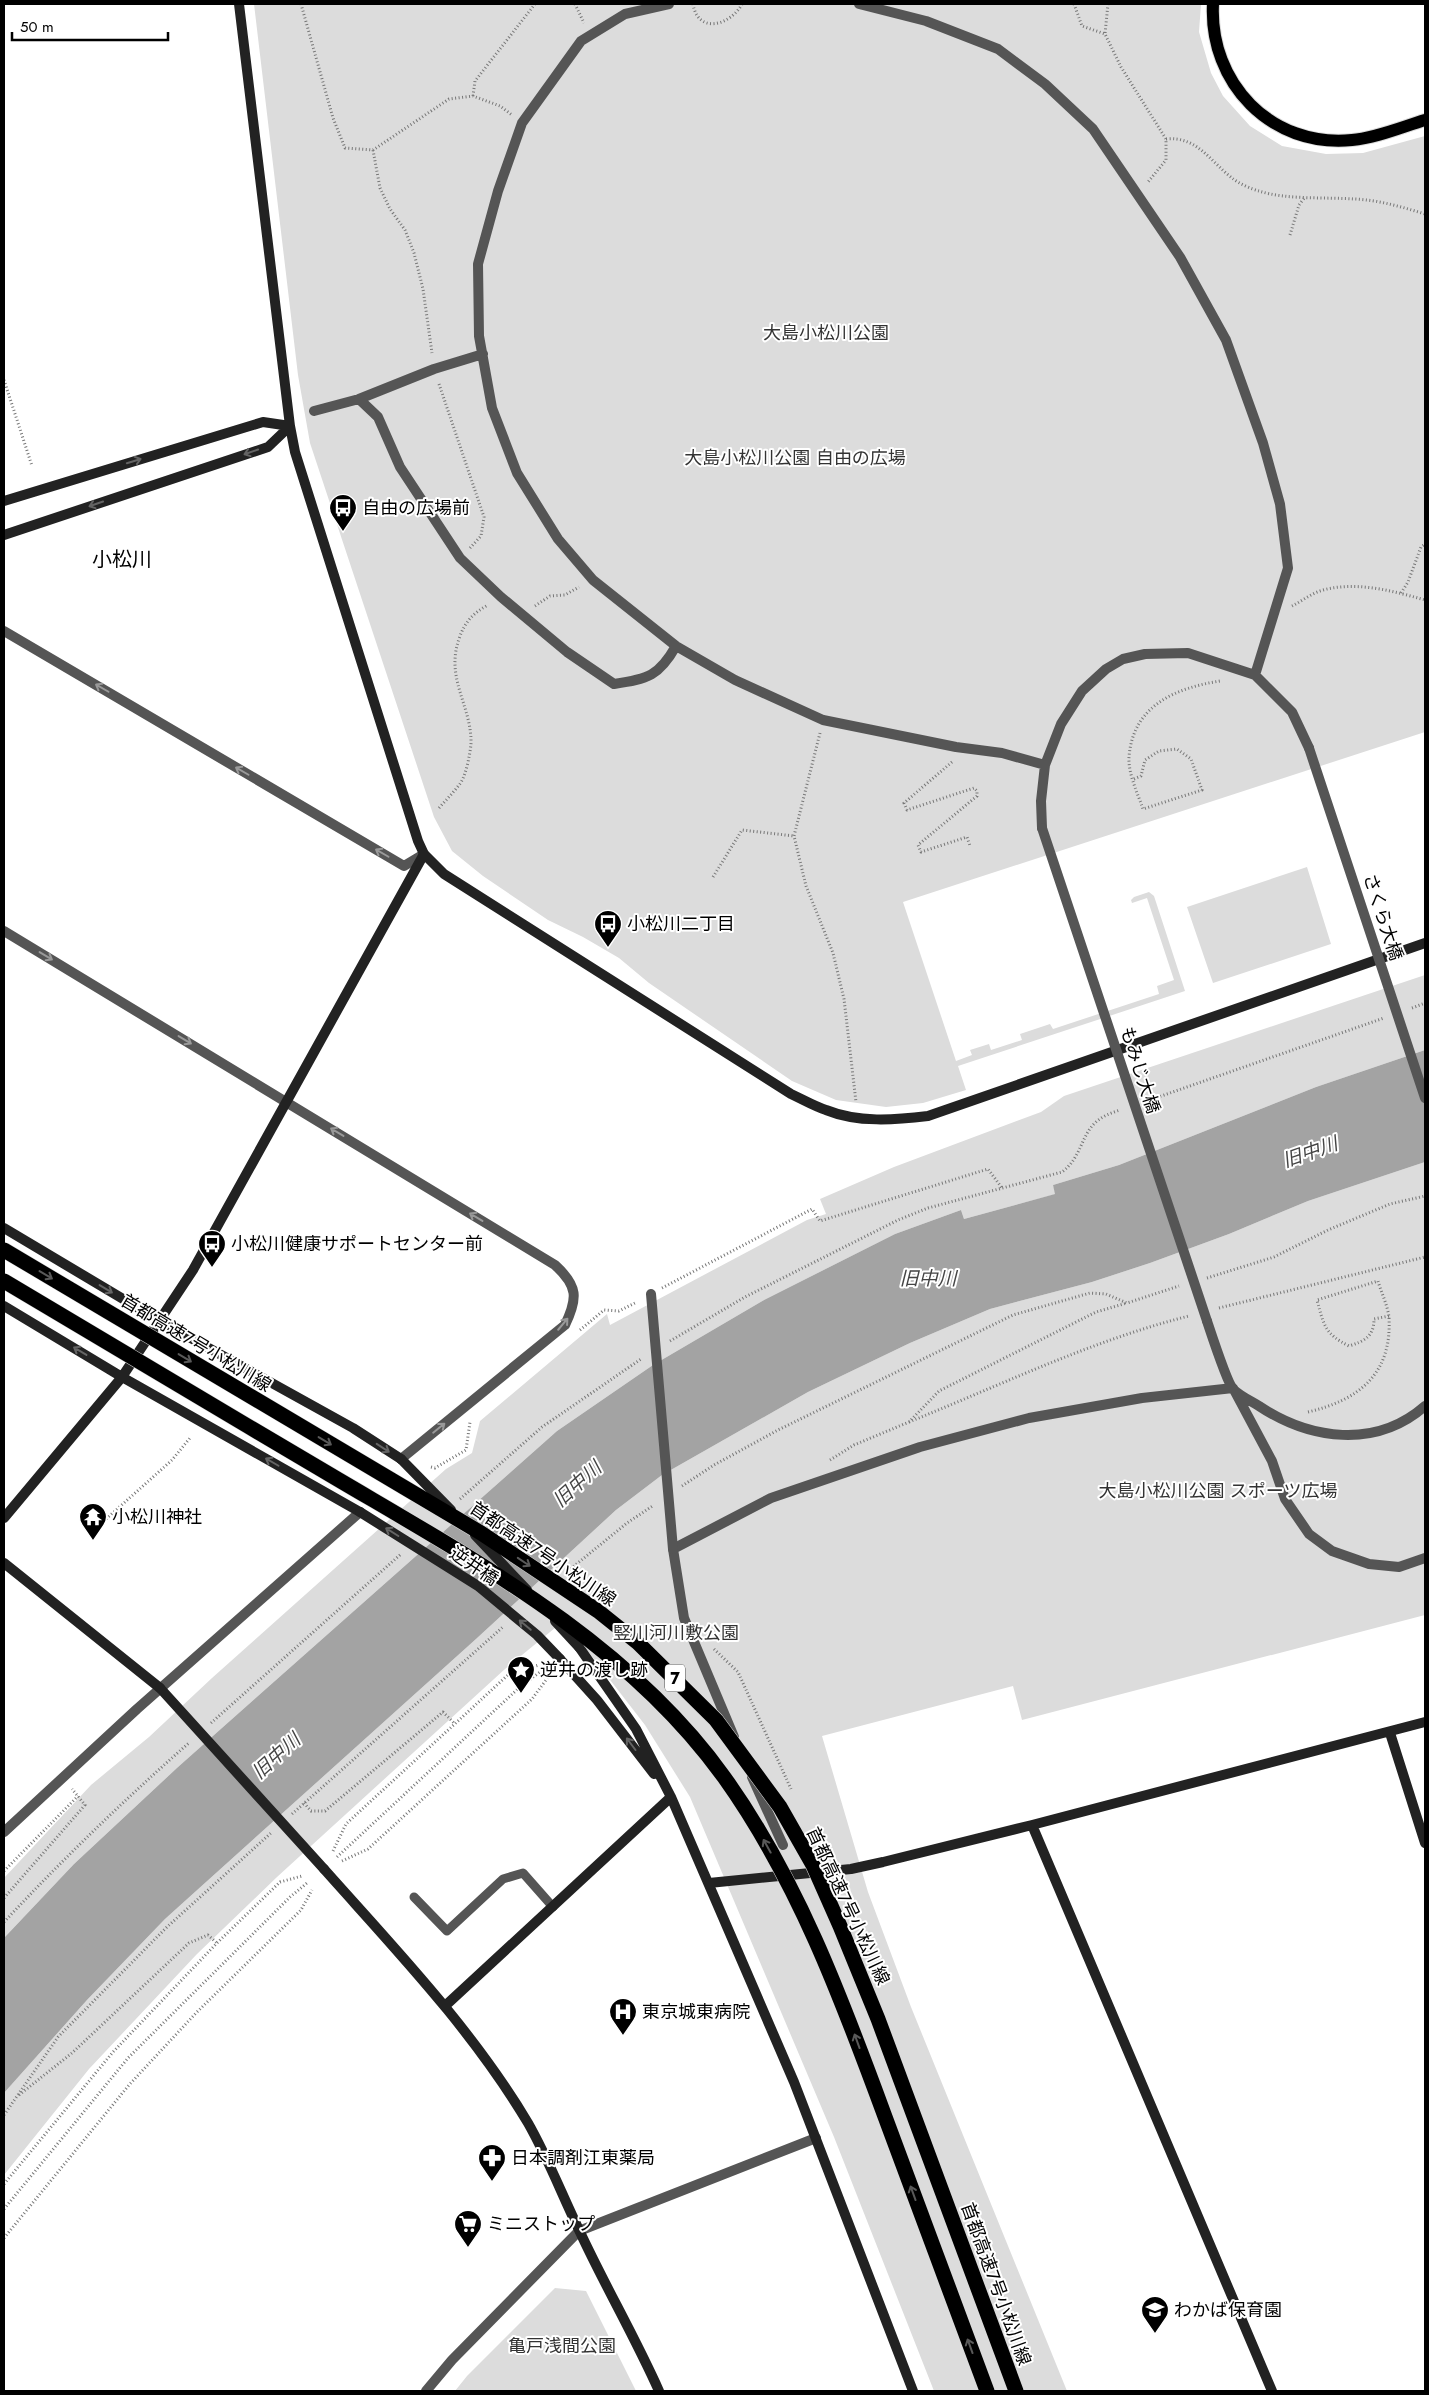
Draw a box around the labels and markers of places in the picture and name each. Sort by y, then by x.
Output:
bus stop icon: 自由の広場前 [328,493,358,532]
place label: 自由の広場前 [362,495,470,521]
bus stop icon: 小松川二丁目 [593,909,623,948]
place label: 小松川二丁目 [627,911,735,937]
bus stop icon: 小松川健康サポートセンター前 [197,1229,227,1268]
place label: 小松川健康サポートセンター前 [231,1231,483,1257]
temple icon: 小松川神社 [78,1502,108,1541]
place label: 小松川神社 [112,1504,202,1530]
place icon: 逆井の渡し跡 [506,1655,536,1694]
place label: 逆井の渡し跡 [540,1657,648,1683]
hospital icon: 東京城東病院 [608,1997,638,2036]
place label: 東京城東病院 [642,1999,750,2025]
pharmacy icon: 日本調剤江東薬局 [477,2143,507,2182]
place label: 日本調剤江東薬局 [511,2145,655,2171]
supermarket icon: ミニストップ [453,2209,483,2248]
place label: ミニストップ [487,2211,595,2237]
school or university icon: わかば保育園 [1140,2295,1170,2334]
place label: わかば保育園 [1174,2297,1282,2323]

